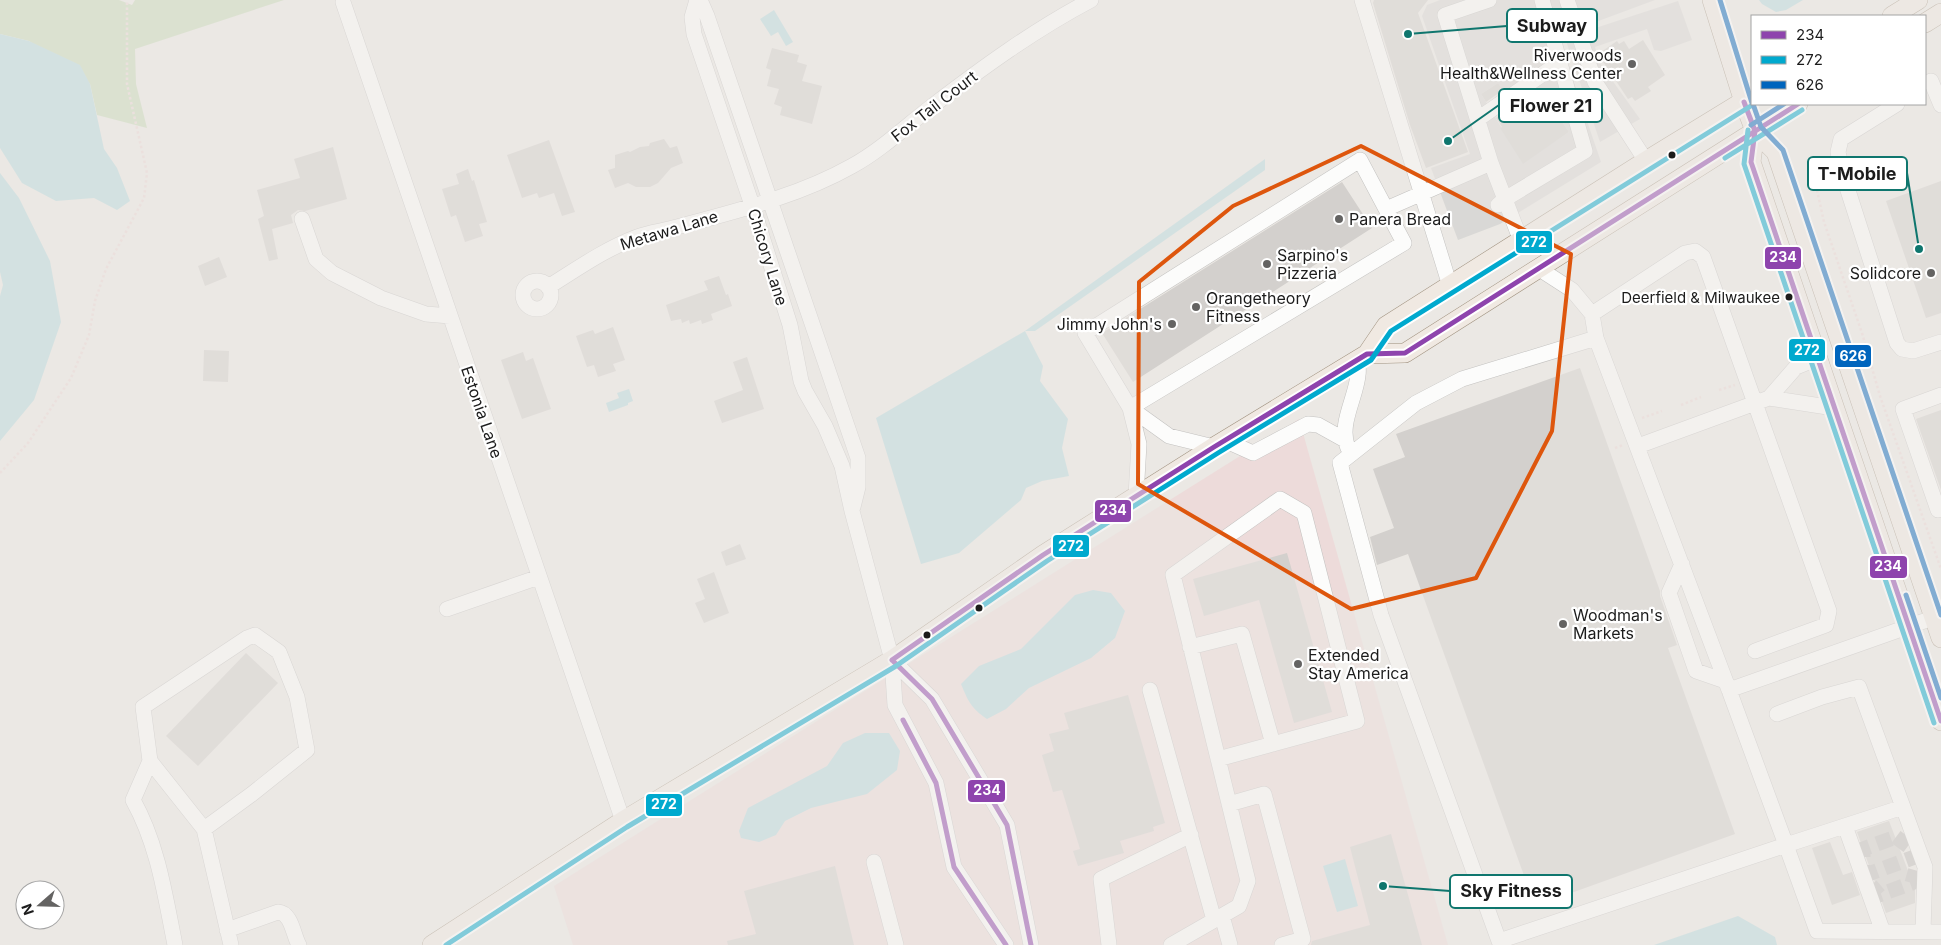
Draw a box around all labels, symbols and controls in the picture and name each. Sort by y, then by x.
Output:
callout: Subway [1507,9,1597,42]
text: Subway [1517,15,1587,36]
legend [1751,15,1926,105]
text: 234 [1796,25,1824,44]
place label: Riverwoods Health&Wellness Center [1440,45,1622,83]
text: 272 [1796,50,1823,69]
marker: Riverwoods Health&Wellness Center [1626,58,1638,70]
street label: Fox Tail Court [887,66,981,146]
text: 626 [1796,75,1824,94]
callout: Flower 21 [1499,89,1602,122]
text: Flower 21 [1510,95,1592,116]
unlabelled marker [1667,150,1677,160]
callout: T-Mobile [1808,157,1907,190]
text: T-Mobile [1817,163,1897,184]
street label: Metawa Lane [618,206,720,254]
street label: Chicory Lane [744,206,792,308]
place label: Panera Bread [1349,209,1451,229]
marker: Panera Bread [1333,213,1345,225]
line badge: 272 [1515,230,1553,254]
text: 272 [1521,233,1547,250]
place label: Sarpino's Pizzeria [1277,245,1348,283]
line badge: 234 [1764,246,1802,270]
text: 234 [1769,248,1797,265]
marker: Sarpino's Pizzeria [1261,258,1273,270]
place label: Solidcore [1850,263,1921,283]
marker: Solidcore [1925,267,1937,279]
place label: Orangetheory Fitness [1206,288,1311,326]
place label: Deerfield & Milwaukee [1621,288,1780,307]
marker: Deerfield & Milwaukee [1784,292,1794,302]
marker: Orangetheory Fitness [1190,301,1202,313]
place label: Jimmy John's [1057,314,1162,334]
marker: Jimmy John's [1166,318,1178,330]
line badge: 272 [1788,338,1826,362]
text: 272 [1794,341,1820,358]
line badge: 626 [1834,344,1872,368]
text: 626 [1839,347,1867,364]
street label: Estonia Lane [457,363,507,461]
line badge: 234 [1094,499,1132,523]
text: 234 [1099,501,1127,518]
line badge: 272 [1052,534,1090,558]
text: 272 [1058,537,1084,554]
line badge: 234 [1869,555,1908,579]
text: 234 [1874,557,1902,574]
unlabelled marker [974,603,984,613]
place label: Woodman's Markets [1573,605,1663,643]
marker: Woodman's Markets [1557,618,1569,630]
unlabelled marker [922,630,932,640]
place label: Extended Stay America [1308,645,1409,683]
marker: Extended Stay America [1292,658,1304,670]
line badge: 234 [967,779,1006,803]
text: 234 [973,781,1001,798]
line badge: 272 [645,793,683,817]
text: 272 [651,795,677,812]
callout: Sky Fitness [1450,875,1572,908]
north arrow [15,880,65,930]
text: Sky Fitness [1460,880,1562,901]
text: N [18,902,37,918]

